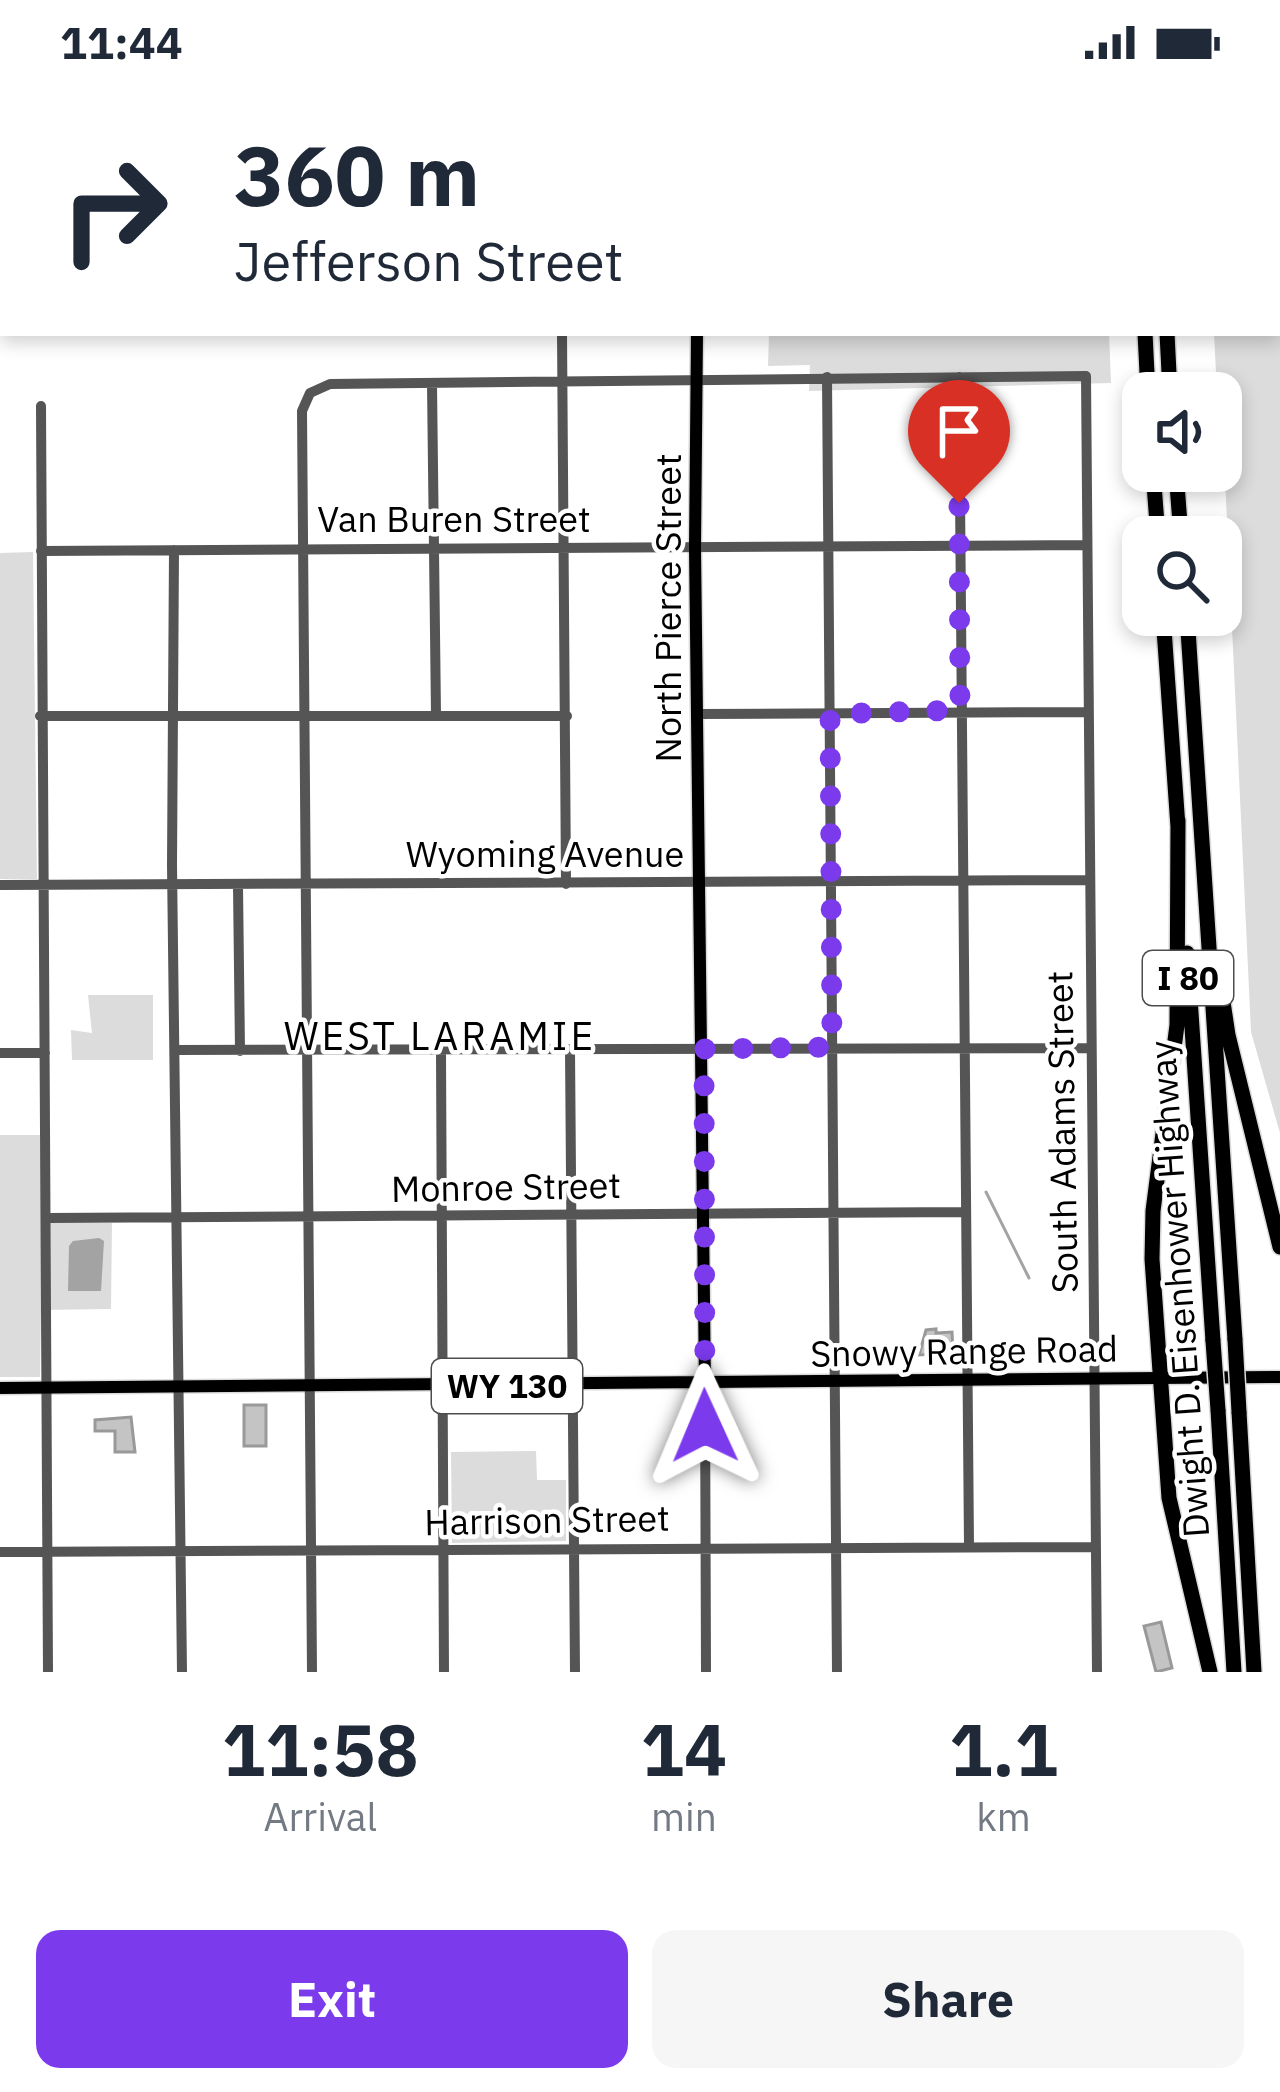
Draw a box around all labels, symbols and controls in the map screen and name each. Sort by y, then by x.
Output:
text: 11:44 [60,13,183,71]
text: 360 m [234,120,480,229]
icon: right [36,132,192,288]
text: Jefferson Street [234,226,624,296]
map controls [1122,372,1242,636]
button: sound [1122,372,1242,492]
pin [908,380,1010,503]
icon: arrive [926,398,992,464]
street label: North Pierce Street [644,453,691,763]
street label: Van Buren Street [317,495,591,542]
button: search [1122,516,1242,636]
street label: Wyoming Avenue [406,830,684,877]
road number: I 80 [1143,951,1233,1005]
street label: South Adams Street [1035,970,1088,1294]
district label: WEST LARAMIE [284,1010,596,1061]
street label: Dwight D. Eisenhower Highway [1138,1039,1219,1539]
street label: Monroe Street [391,1161,621,1212]
street label: Snowy Range Road [810,1324,1118,1377]
road number: WY 130 [432,1359,582,1413]
position arrow [642,1363,768,1489]
street label: Harrison Street [424,1494,670,1545]
text: 11:58 [222,1702,419,1796]
text: 14 [641,1702,727,1796]
text: 1.1 [949,1702,1058,1796]
text: Arrival [264,1791,377,1842]
text: min [651,1791,717,1842]
text: km [976,1791,1031,1842]
button: Exit [36,1930,628,2068]
button: Share [652,1930,1244,2068]

